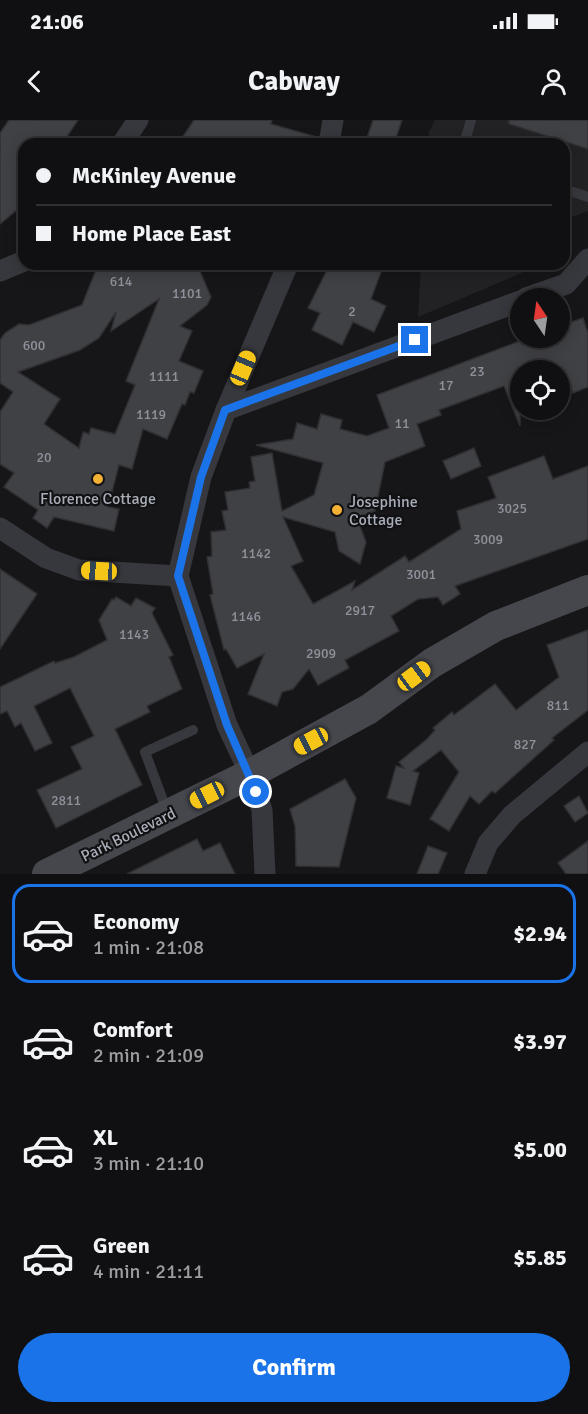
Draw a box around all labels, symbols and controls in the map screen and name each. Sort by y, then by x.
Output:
text: 21:06 [30,8,84,35]
icon: back [18,65,51,98]
text: Cabway [248,65,340,98]
icon: person [537,65,570,98]
text: McKinley Avenue [72,162,236,189]
text: Home Place East [72,220,231,247]
house number: 614 [110,273,133,290]
house number: 1101 [172,285,202,302]
north arrow [510,288,570,348]
map controls [510,288,570,420]
house number: 2 [348,303,356,320]
route end [401,326,428,353]
house number: 600 [23,337,45,354]
car [228,348,258,388]
button: locate [510,360,570,420]
house number: 23 [469,363,485,380]
house number: 1111 [149,368,179,385]
house number: 17 [438,377,454,394]
house number: 1119 [136,406,166,423]
house number: 11 [394,415,410,432]
house number: 20 [36,449,52,466]
marker: Florence Cottage [91,472,105,486]
place label: Florence Cottage [40,489,156,509]
place label: Josephine Cottage [349,492,418,530]
house number: 3025 [497,500,527,517]
marker: Josephine Cottage [330,503,344,517]
house number: 3009 [473,531,503,548]
house number: 1142 [241,545,271,562]
car [81,561,117,581]
house number: 3001 [406,566,436,583]
house number: 2917 [345,602,375,619]
house number: 1146 [231,608,261,625]
house number: 1143 [119,626,149,643]
house number: 2909 [306,645,336,662]
car [394,658,434,694]
house number: 811 [547,697,569,714]
car [291,725,331,757]
house number: 827 [514,736,536,753]
route start [242,778,269,805]
car [187,779,227,811]
house number: 2811 [51,792,81,809]
street label: Park Boulevard [78,803,179,866]
icon: car [21,907,75,961]
text: Economy [93,908,179,935]
text: $2.94 [513,920,567,947]
text: 1 min · 21:08 [93,935,204,960]
icon: car [21,1015,75,1069]
text: Comfort [93,1016,173,1043]
text: $3.97 [513,1028,567,1055]
text: 2 min · 21:09 [93,1043,204,1068]
icon: car [21,1123,75,1177]
text: XL [93,1124,118,1151]
text: $5.00 [513,1136,567,1163]
text: 3 min · 21:10 [93,1151,204,1176]
icon: car [21,1231,75,1285]
text: Green [93,1232,150,1259]
text: $5.85 [513,1244,567,1271]
text: 4 min · 21:11 [93,1259,204,1284]
button: Confirm [18,1333,570,1402]

